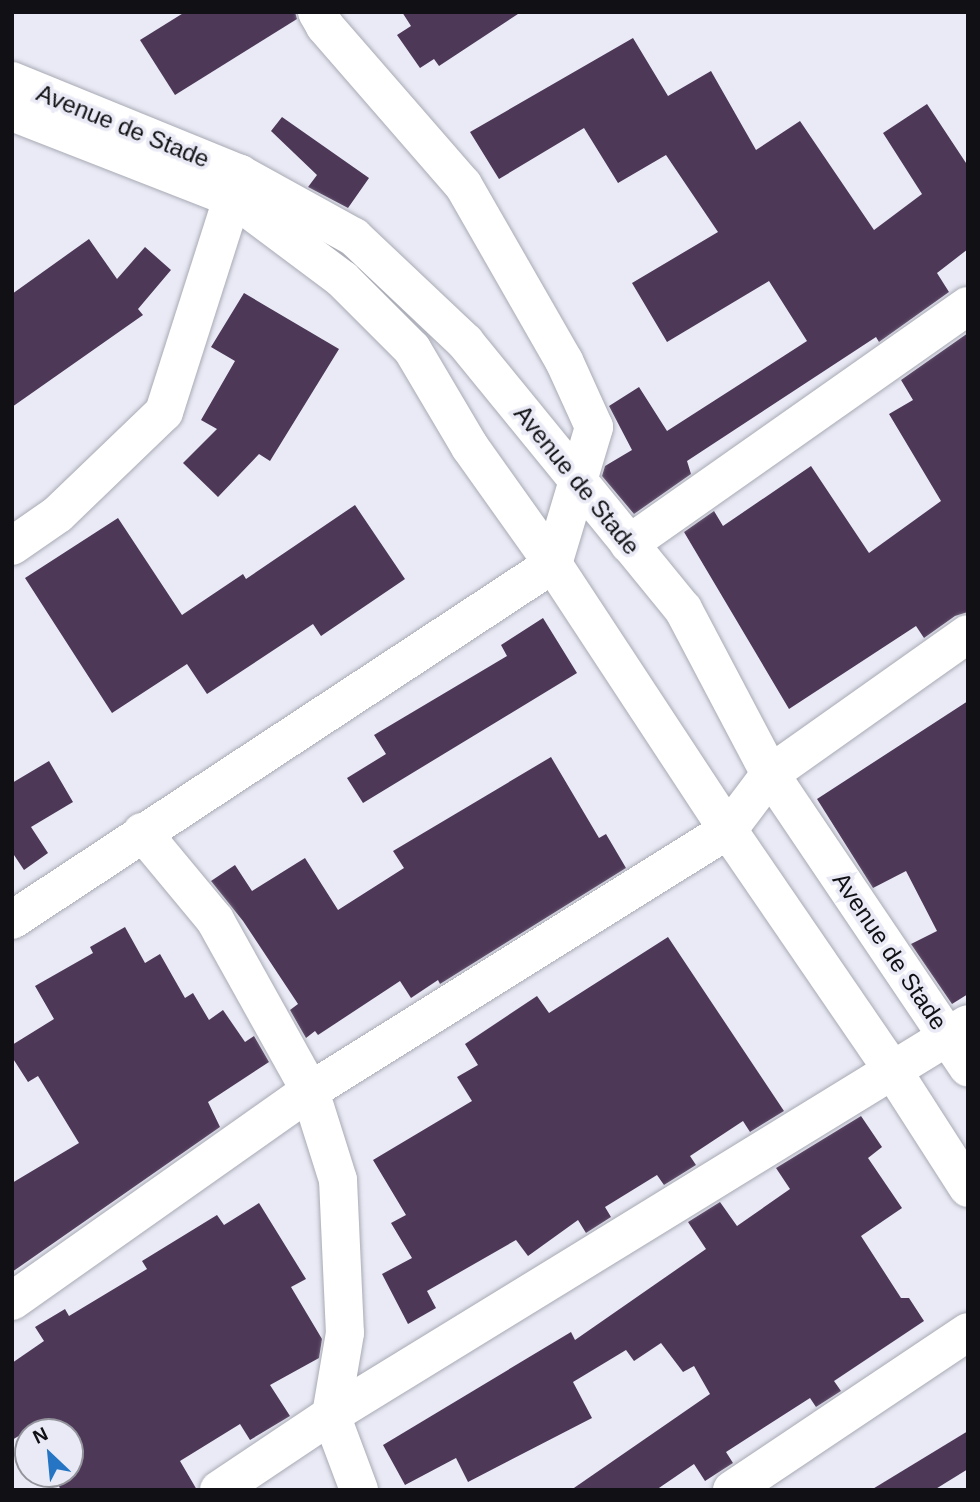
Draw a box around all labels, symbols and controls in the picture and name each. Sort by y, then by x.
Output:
street label: Avenue de Stade [32,78,214,174]
street label: Avenue de Stade [508,400,646,560]
street label: Avenue de Stade [827,867,953,1035]
north arrow [14,1418,84,1488]
text: N [30,1423,51,1448]

